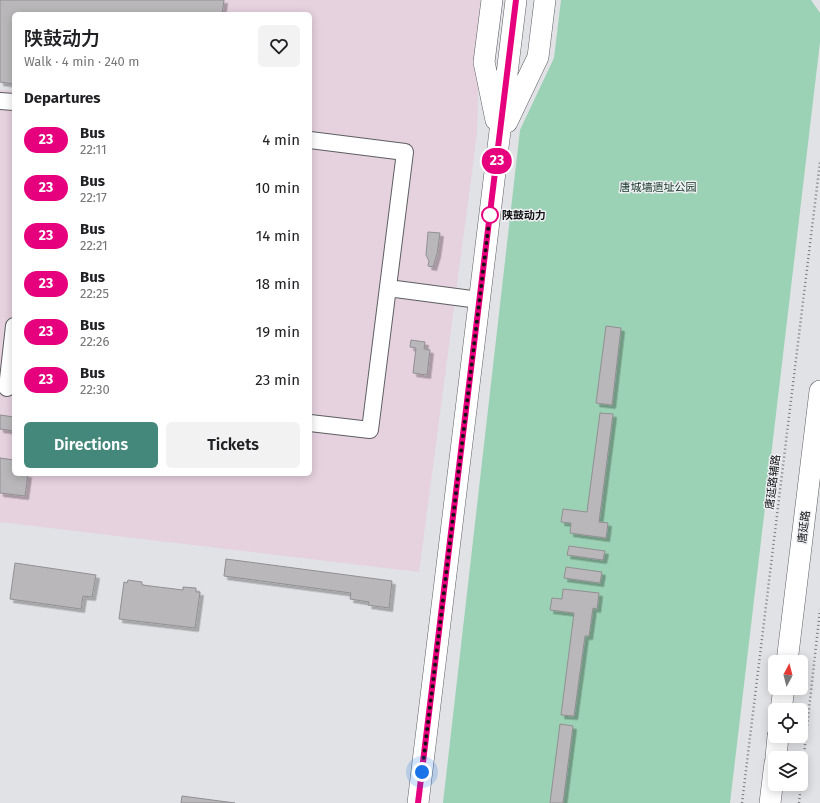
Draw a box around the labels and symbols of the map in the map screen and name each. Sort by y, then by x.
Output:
line badge: 23 [479,148,515,174]
park label: 唐城墙遗址公园 [620,181,697,194]
marker: 陕鼓动力 [481,206,499,224]
place label: 陕鼓动力 [502,209,546,222]
street label: 唐延路辅路 [763,454,783,510]
street label: 唐延路 [796,510,812,544]
north arrow [768,655,808,695]
your location [412,762,432,782]

